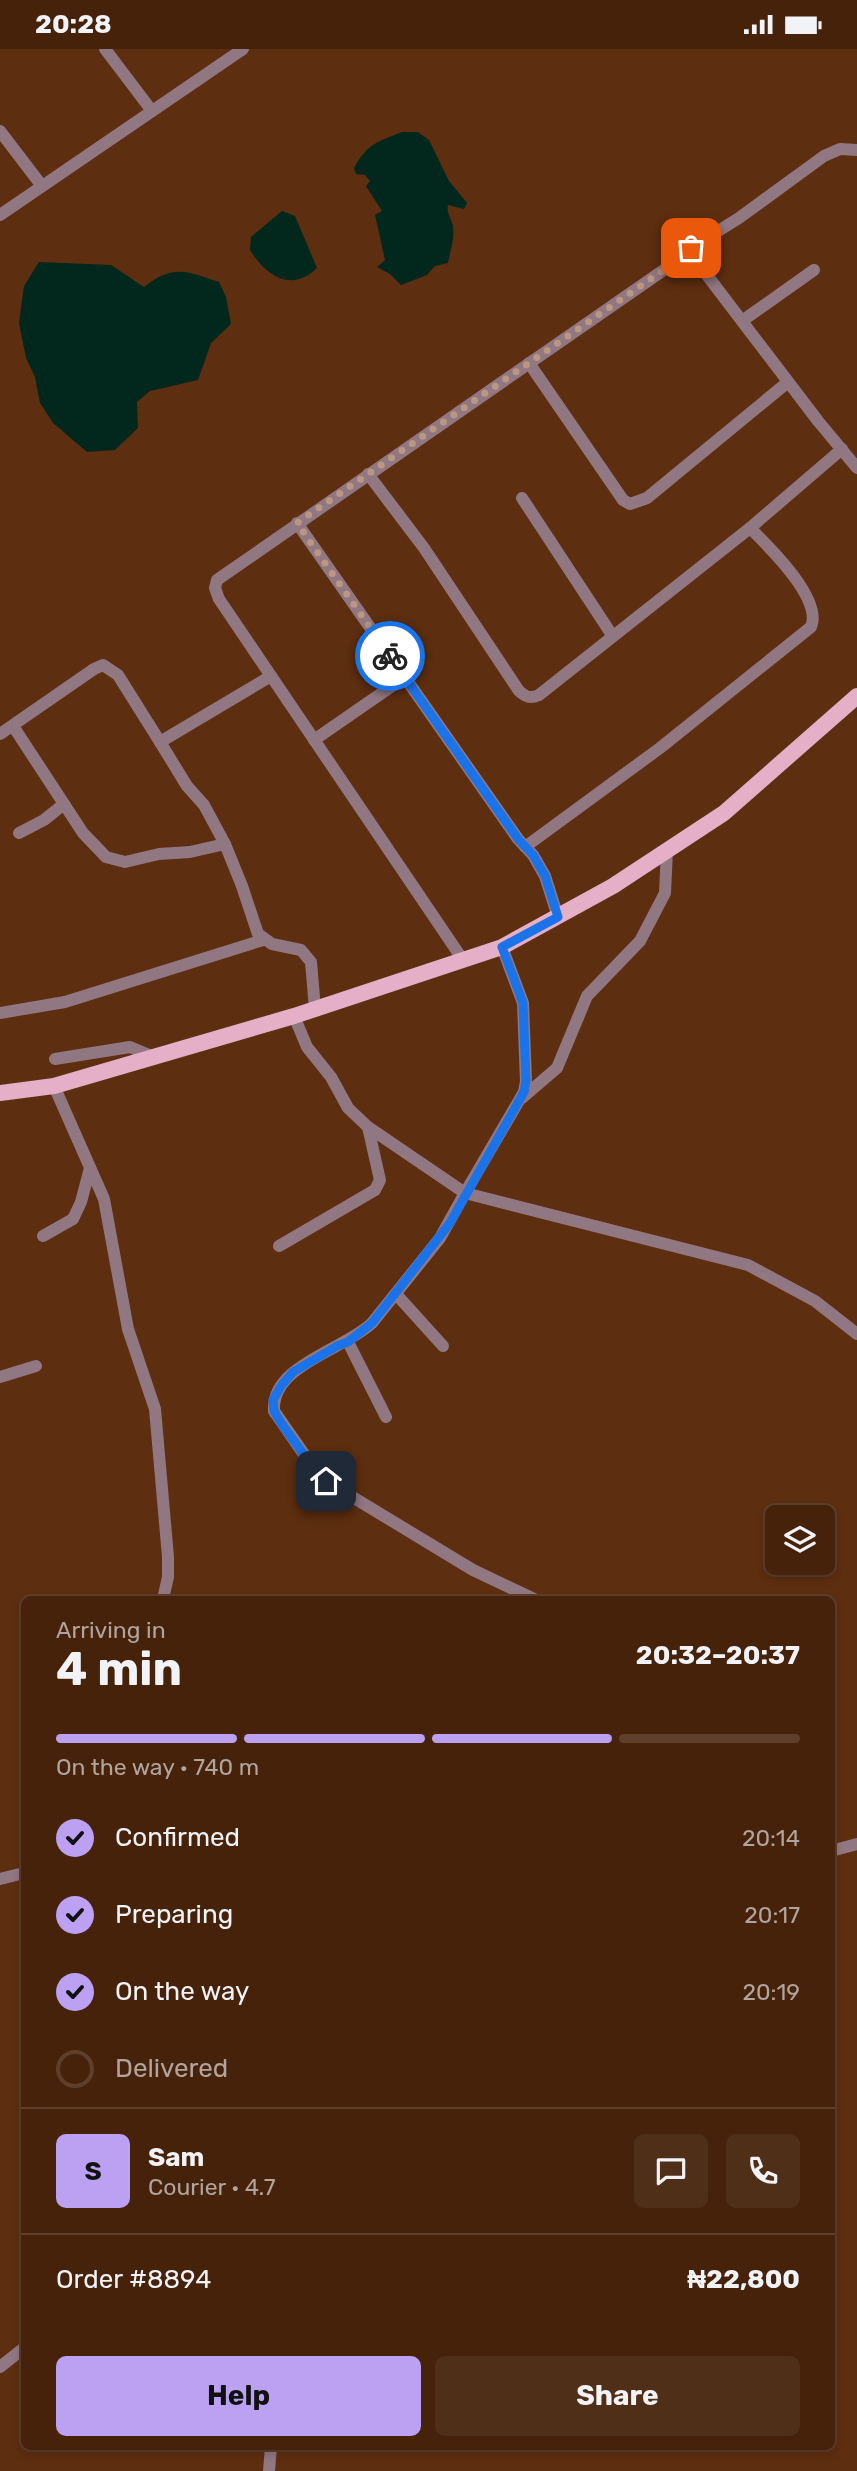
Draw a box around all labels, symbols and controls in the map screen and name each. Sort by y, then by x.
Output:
text: 20:28 [35,9,112,40]
pin [661,218,721,278]
icon: bag [672,229,710,267]
courier [355,621,425,691]
icon: bike [371,637,409,675]
pin [296,1451,356,1511]
icon: home [307,1462,345,1500]
map controls [765,1505,835,1575]
button: layers [765,1505,835,1575]
text: Arriving in [56,1616,166,1644]
text: 20:32–20:37 [636,1640,800,1671]
text: 4 min [56,1642,182,1697]
text: On the way · 740 m [56,1753,259,1781]
icon: check [56,1819,94,1857]
text: Confirmed [115,1822,240,1853]
text: 20:14 [742,1824,800,1852]
icon: check [56,1896,94,1934]
text: Preparing [115,1899,233,1930]
text: 20:17 [744,1901,800,1929]
icon: check [56,1973,94,2011]
text: On the way [115,1976,249,2007]
text: 20:19 [743,1978,800,2006]
text: Delivered [115,2053,228,2084]
button: chat [634,2134,708,2208]
button: phone [726,2134,800,2208]
text: Sam [148,2142,204,2173]
text: S [84,2156,102,2187]
text: Courier · 4.7 [148,2173,275,2201]
text: Order #8894 [56,2264,211,2295]
text: ₦22,800 [687,2264,800,2295]
button: Help [56,2356,421,2436]
button: Share [435,2356,800,2436]

